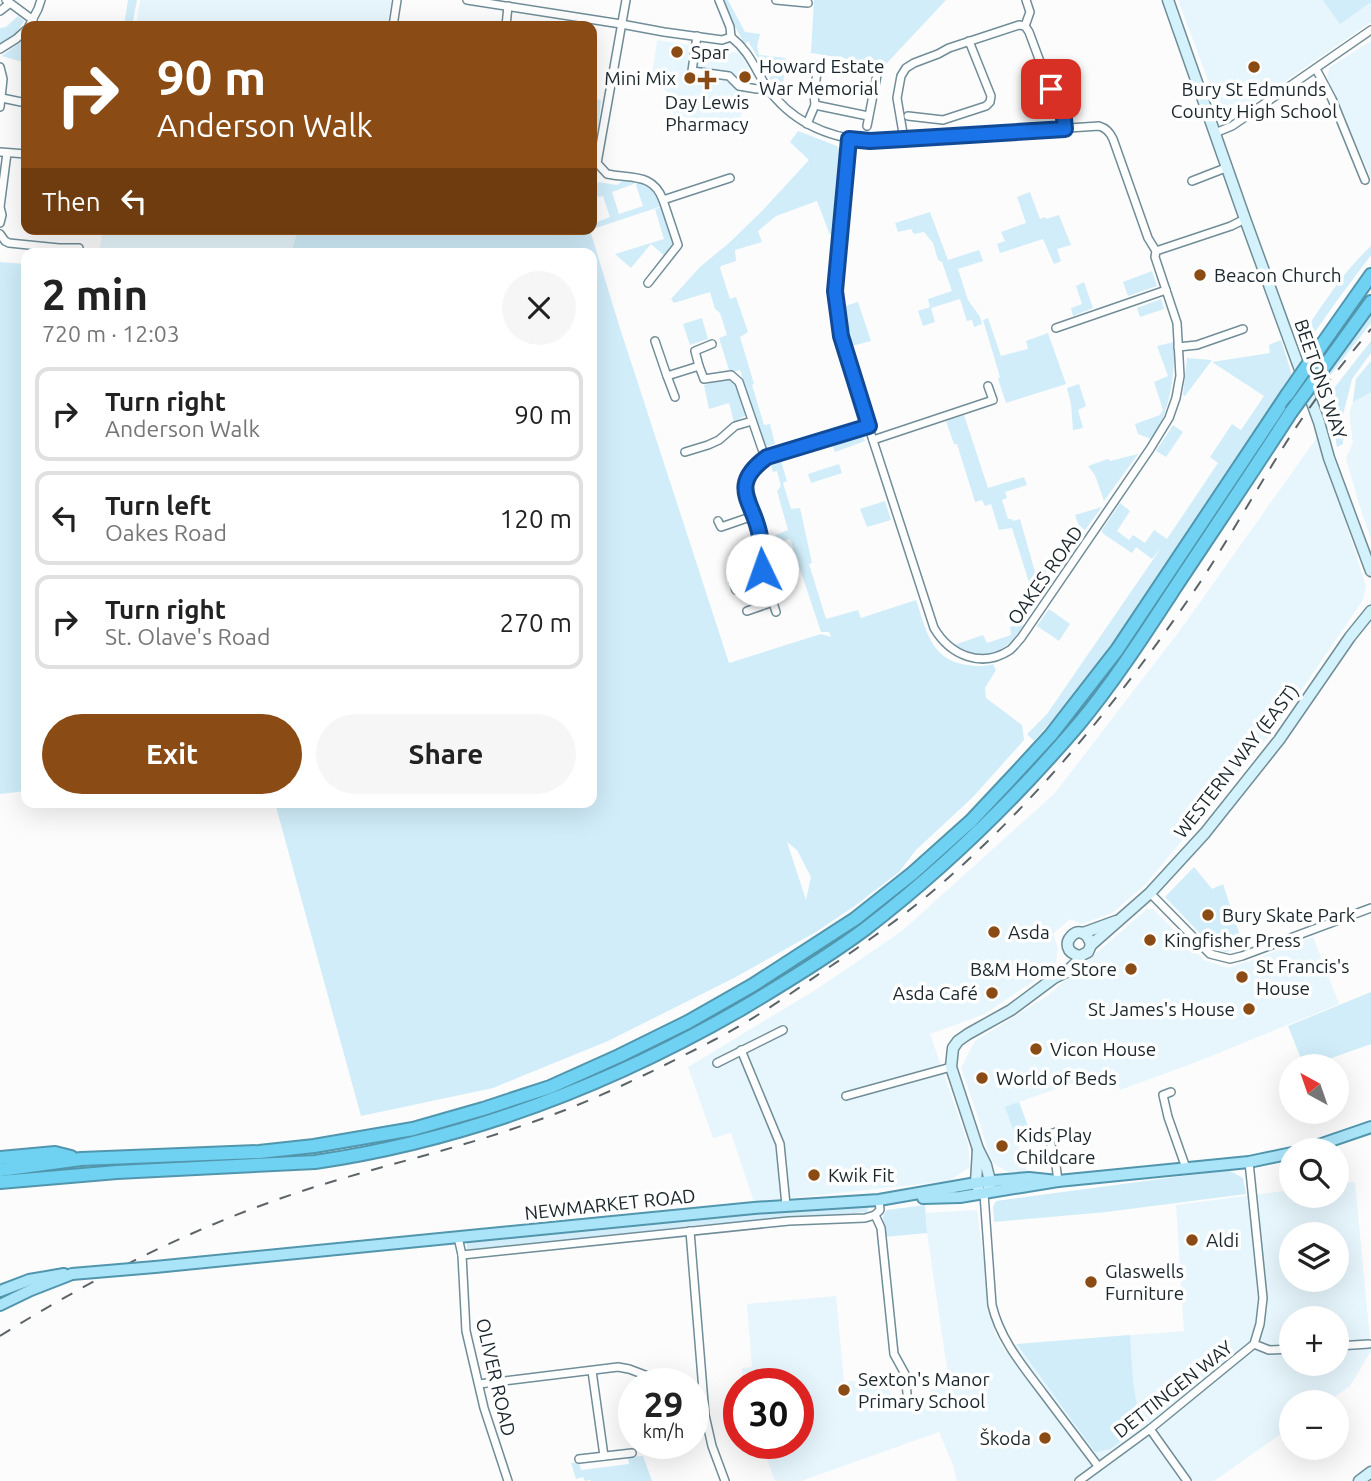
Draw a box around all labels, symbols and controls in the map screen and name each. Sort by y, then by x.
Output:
place label: Spar [691,41,729,63]
marker: Spar [669,44,685,60]
icon: right [42,49,133,140]
text: 90 m [157,49,266,104]
place label: Howard Estate War Memorial [759,55,885,99]
pin [1021,59,1081,119]
marker: Bury St Edmunds County High School [1246,59,1262,75]
place label: Mini Mix [604,67,676,89]
marker: Howard Estate War Memorial [737,69,753,85]
marker: Mini Mix [682,70,698,86]
icon: arrive [1032,70,1070,108]
marker: Day Lewis Pharmacy [699,72,715,88]
place label: Bury St Edmunds County High School [1171,78,1337,122]
place label: Day Lewis Pharmacy [665,91,749,135]
text: Anderson Walk [157,107,373,143]
icon: left [115,182,153,220]
text: Then [42,187,101,216]
place label: Beacon Church [1214,264,1342,286]
marker: Beacon Church [1192,267,1208,283]
text: 2 min [42,271,148,318]
button: close [502,271,576,345]
street label: BEETONS WAY [1290,316,1352,442]
text: 720 m · 12:03 [42,321,180,346]
text: Turn right [105,387,226,416]
icon: right [46,395,84,433]
text: 90 m [514,400,572,429]
text: Anderson Walk [105,416,260,441]
text: Turn left [105,491,211,520]
icon: left [46,499,84,537]
text: 120 m [500,504,572,533]
text: Oakes Road [105,520,227,545]
street label: OAKES ROAD [1003,521,1087,629]
position arrow [725,533,799,607]
text: Turn right [105,595,226,624]
icon: right [46,603,84,641]
text: 270 m [500,608,572,637]
text: St. Olave's Road [105,624,270,649]
street label: WESTERN WAY (EAST) [1169,680,1303,842]
button: Exit [42,714,302,794]
button: Share [316,714,576,794]
place label: Bury Skate Park [1222,904,1356,926]
marker: Bury Skate Park [1200,907,1216,923]
place label: Asda [1008,921,1050,943]
marker: Asda [986,924,1002,940]
place label: Kingfisher Press [1164,929,1301,951]
marker: Kingfisher Press [1142,932,1158,948]
place label: St Francis's House [1256,955,1350,999]
place label: B&M Home Store [970,958,1117,980]
marker: B&M Home Store [1123,961,1139,977]
marker: St Francis's House [1234,969,1250,985]
place label: Asda Café [893,982,978,1004]
marker: Asda Café [984,985,1000,1001]
place label: St James's House [1088,998,1235,1020]
marker: St James's House [1241,1001,1257,1017]
place label: Vicon House [1050,1038,1156,1060]
marker: Vicon House [1028,1041,1044,1057]
north arrow [1279,1054,1349,1124]
map controls [1279,1054,1349,1460]
place label: World of Beds [996,1067,1117,1089]
marker: World of Beds [974,1070,990,1086]
place label: Kids Play Childcare [1016,1124,1095,1168]
marker: Kids Play Childcare [994,1138,1010,1154]
button: search [1279,1138,1349,1208]
place label: Kwik Fit [828,1164,895,1186]
marker: Kwik Fit [806,1167,822,1183]
street label: NEWMARKET ROAD [523,1184,697,1224]
button: layers [1279,1222,1349,1292]
place label: Aldi [1206,1229,1239,1251]
marker: Aldi [1184,1232,1200,1248]
place label: Glaswells Furniture [1105,1260,1184,1304]
marker: Glaswells Furniture [1083,1274,1099,1290]
button: + [1279,1306,1349,1376]
street label: OLIVER ROAD [472,1316,520,1438]
street label: DETTINGEN WAY [1109,1336,1237,1442]
speed limit sign: 30 [723,1368,814,1459]
place label: Sexton's Manor Primary School [858,1368,990,1412]
marker: Sexton's Manor Primary School [836,1382,852,1398]
text: 29 [644,1384,683,1424]
button: − [1279,1390,1349,1460]
text: km/h [643,1421,684,1441]
place label: Škoda [980,1427,1031,1449]
marker: Škoda [1037,1430,1053,1446]

